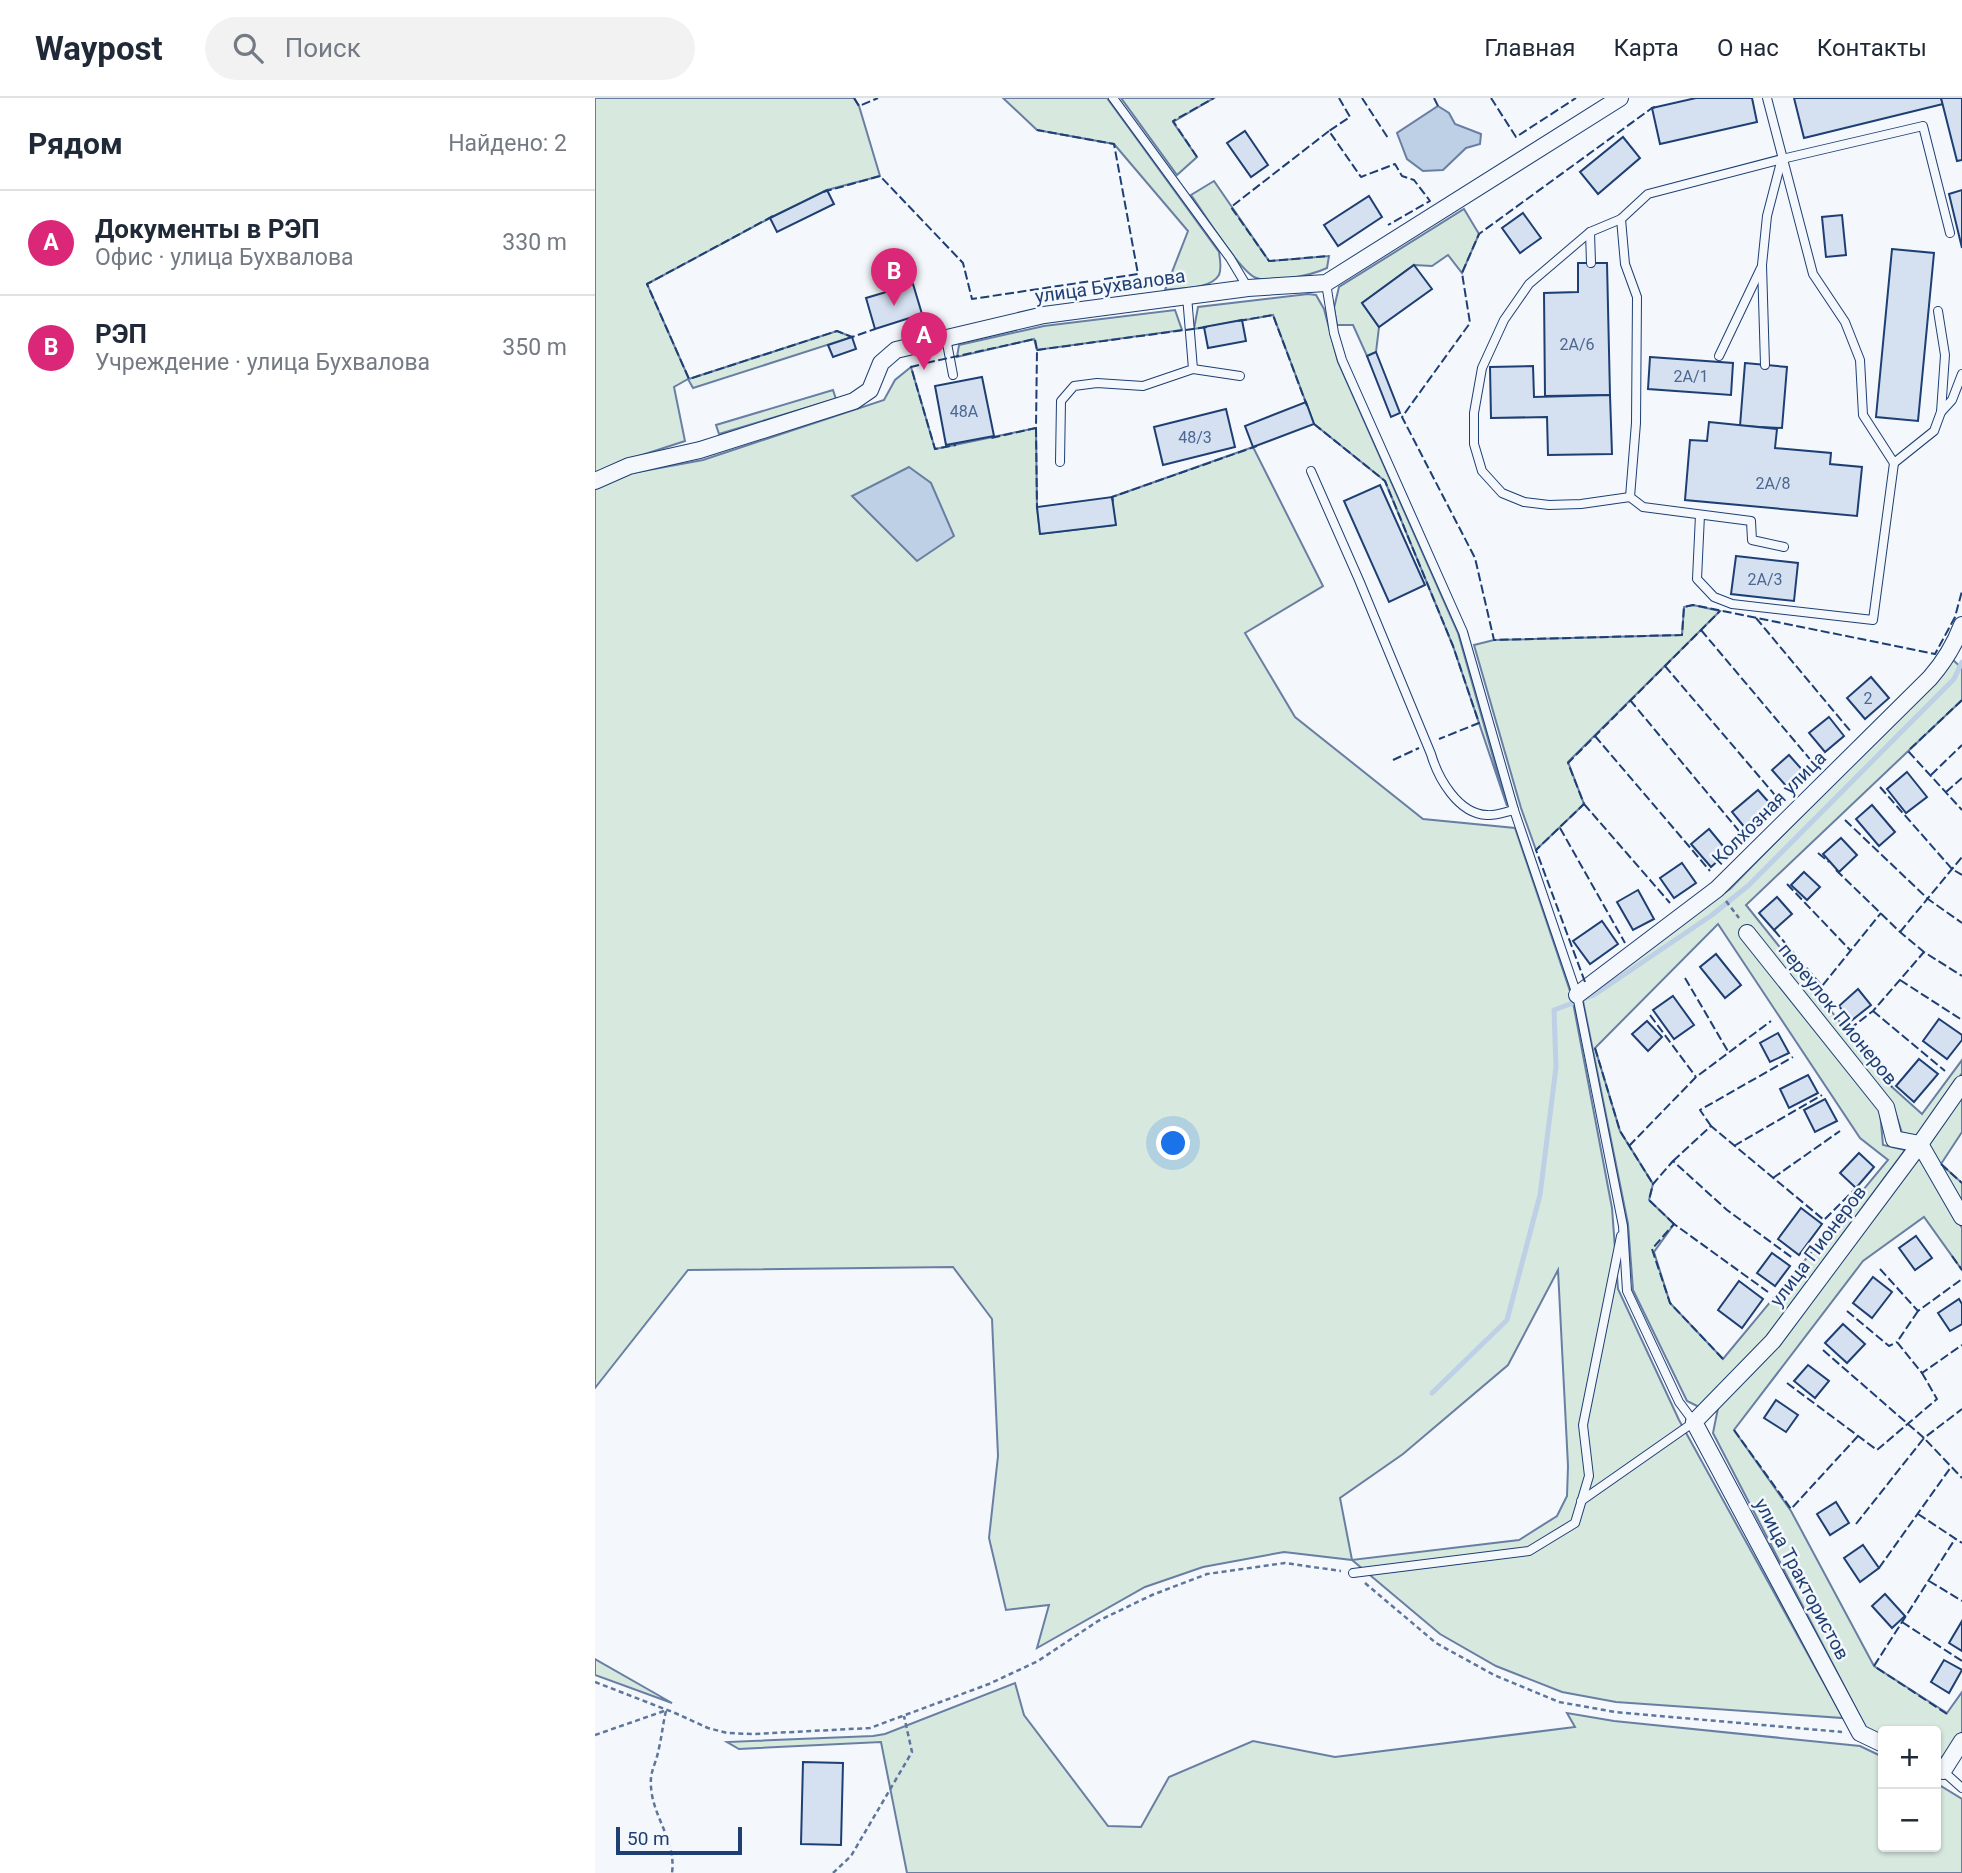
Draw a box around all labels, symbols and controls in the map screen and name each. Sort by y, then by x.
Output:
search box [205,17,695,80]
text: Waypost [35,29,163,68]
icon: search [229,29,267,67]
text: Поиск [285,33,361,63]
text: Главная [1484,34,1575,62]
text: Карта [1613,34,1679,62]
text: О нас [1717,34,1779,62]
text: Контакты [1817,34,1927,62]
text: Рядом [28,126,123,161]
text: Найдено: 2 [448,130,567,157]
text: Документы в РЭП [95,214,320,244]
text: A [43,229,59,256]
text: 330 m [502,229,567,256]
text: Офис · улица Бухвалова [95,244,354,271]
pin: B [871,248,917,306]
street label: улица Бухвалова [1033,264,1187,308]
pin: A [901,312,947,370]
text: РЭП [95,319,147,349]
text: B [44,334,58,361]
text: 350 m [502,334,567,361]
house number: 2А/6 [1559,335,1595,354]
text: Учреждение · улица Бухвалова [95,349,430,376]
house number: 2А/1 [1673,367,1709,386]
house number: 48А [950,402,979,421]
house number: 48/3 [1178,428,1212,447]
house number: 2А/8 [1755,474,1791,493]
house number: 2А/3 [1747,570,1783,589]
house number: 2 [1864,689,1873,708]
street label: Колхозная улица [1707,746,1831,870]
street label: переулок Пионеров [1774,938,1902,1090]
your location [1156,1126,1190,1160]
street label: улица Пионеров [1765,1181,1871,1311]
street label: улица Трактористов [1750,1494,1854,1664]
map controls [1878,1726,1941,1852]
button: + [1878,1726,1941,1789]
button: − [1878,1789,1941,1852]
scale bar [616,1824,742,1856]
text: 50 m [627,1827,670,1850]

